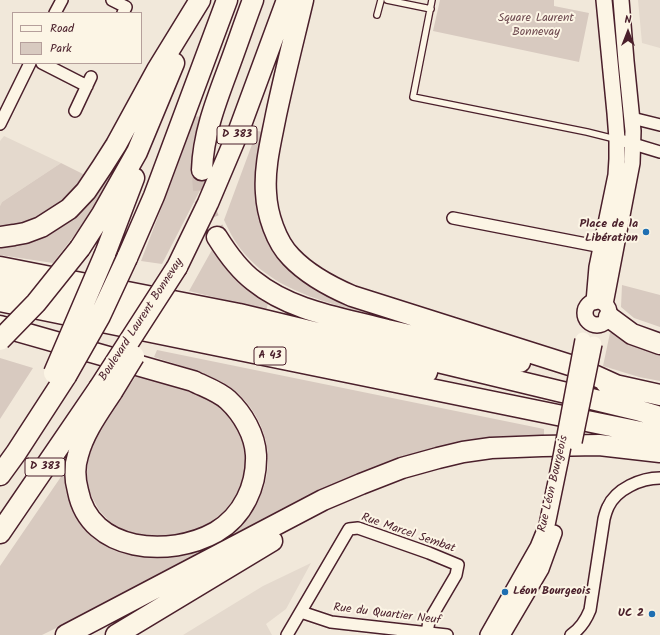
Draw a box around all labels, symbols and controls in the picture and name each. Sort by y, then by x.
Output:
text: N [625,11,631,29]
legend [12,12,142,64]
park label: Square Laurent Bonnevay [498,12,574,40]
north arrow [608,12,648,52]
text: Road [50,19,74,38]
text: Park [50,39,72,58]
road number: D 383 [217,126,257,144]
place label: Place de la Libération [580,218,638,246]
marker: Place de la Libération [641,227,651,237]
street label: Boulevard Laurent Bonnevay [97,256,187,384]
road number: A 43 [254,347,286,365]
street label: Rue Léon Bourgeois [536,434,572,534]
road number: D 383 [25,458,65,476]
street label: Rue Marcel Sembat [359,511,457,557]
place label: Léon Bourgeois [513,585,591,599]
marker: Léon Bourgeois [500,587,510,597]
street label: Rue du Quartier Neuf [332,601,442,629]
place label: UC 2 [618,607,644,621]
marker: UC 2 [647,609,657,619]

